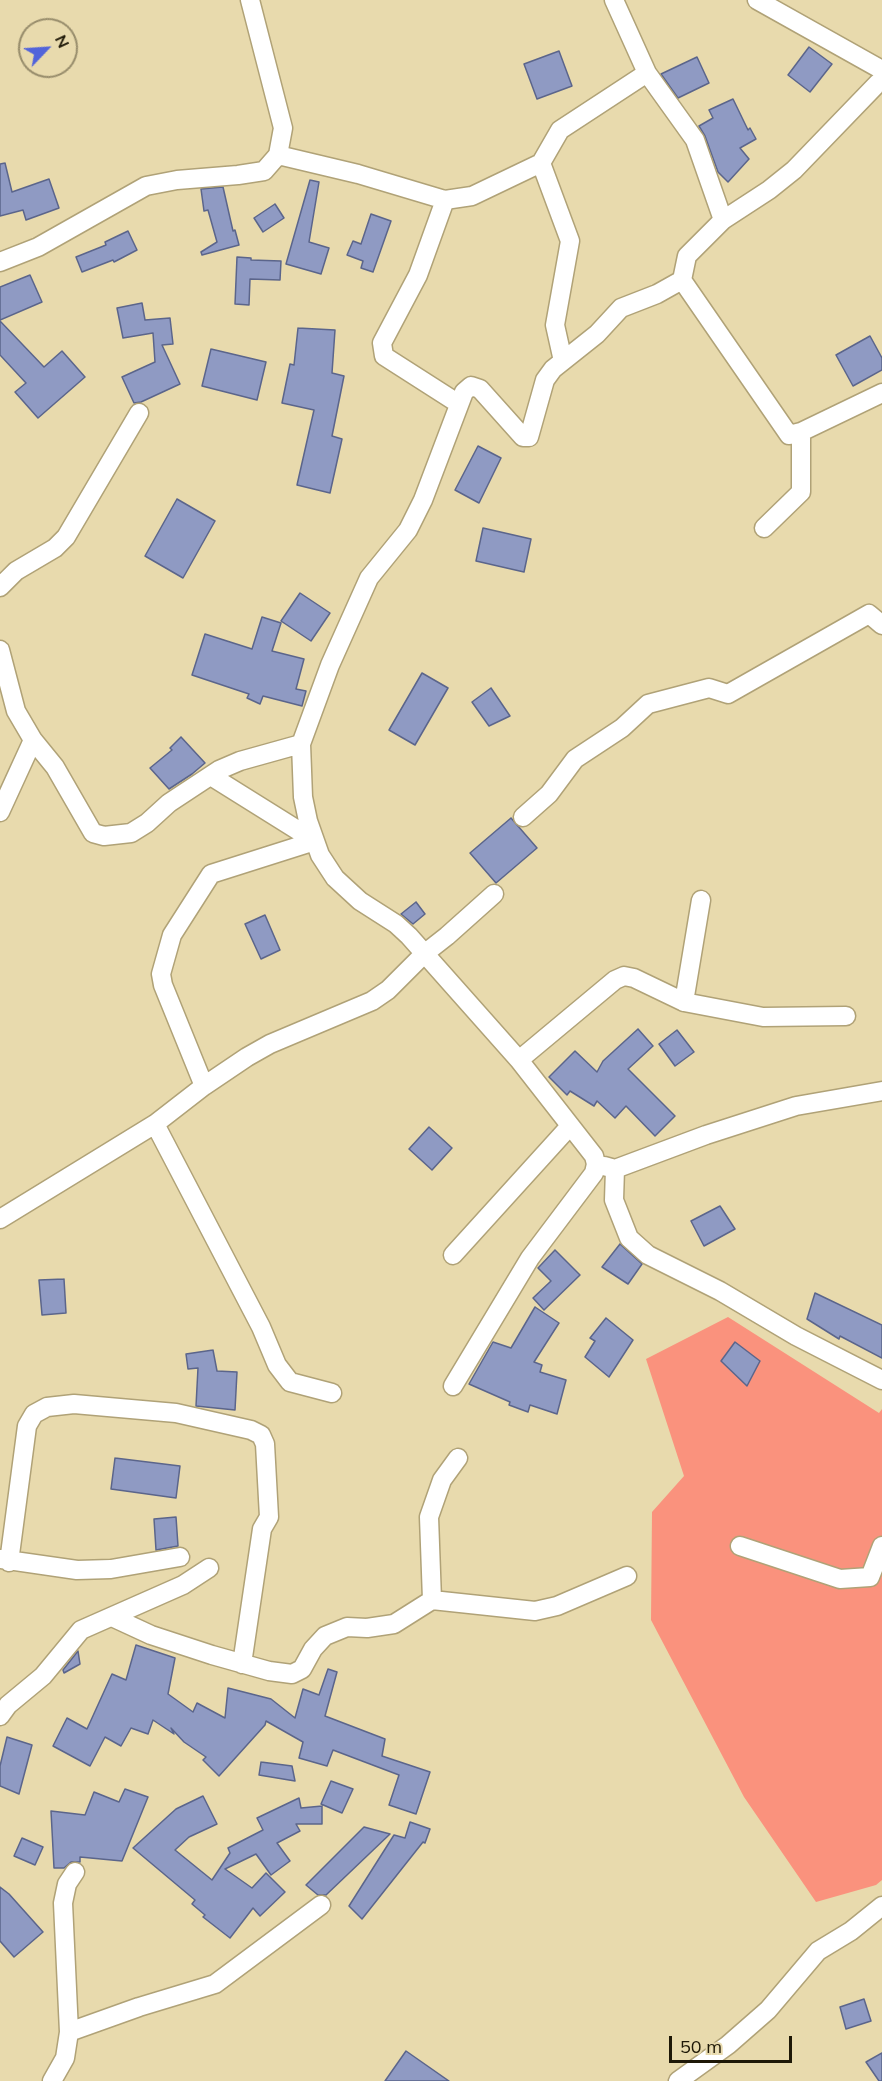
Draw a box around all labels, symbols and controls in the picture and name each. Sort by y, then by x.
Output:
north arrow [18,18,78,78]
text: N [51,32,74,51]
scale bar [672,2024,795,2062]
text: 50 m [680,2035,722,2058]

